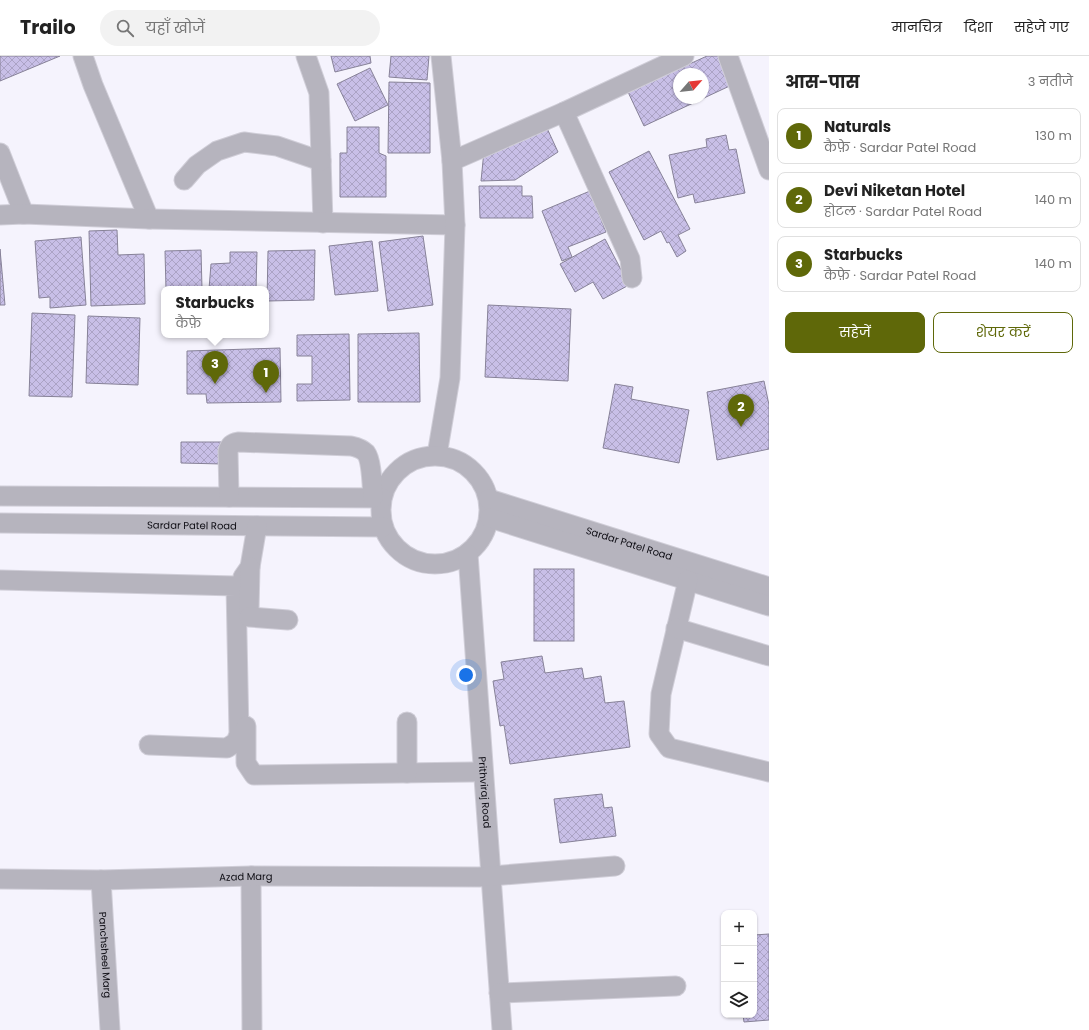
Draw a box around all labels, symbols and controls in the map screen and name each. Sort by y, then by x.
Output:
search box [100,10,380,46]
text: Trailo [20,14,76,41]
icon: search [114,17,136,39]
text: यहाँ खोजें [146,17,205,38]
text: मानचित्र [892,17,942,37]
text: दिशा [964,17,992,37]
text: सहेजे गए [1014,17,1069,37]
north arrow [673,68,709,104]
text: आस-पास [785,70,860,94]
text: 3 नतीजे [1028,72,1073,91]
text: Naturals [824,116,891,137]
text: 1 [797,126,801,145]
text: 130 m [1035,126,1072,145]
text: कैफ़े · Sardar Patel Road [824,138,976,157]
text: Devi Niketan Hotel [824,180,965,201]
text: 2 [795,190,803,209]
text: 140 m [1035,190,1072,209]
text: होटल · Sardar Patel Road [824,202,982,221]
text: Starbucks [824,244,903,265]
text: 3 [795,254,803,273]
text: 140 m [1035,254,1072,273]
text: कैफ़े · Sardar Patel Road [824,266,976,285]
popup [161,286,269,338]
text: Starbucks [176,292,254,313]
button: सहेजें [785,312,925,353]
button: शेयर करें [933,312,1073,353]
text: कैफ़े [176,314,201,333]
pin: 3 [202,351,228,384]
pin: 1 [253,360,279,393]
pin: 2 [728,394,754,427]
street label: Sardar Patel Road [147,518,237,533]
street label: Sardar Patel Road [584,523,674,564]
your location [456,665,476,685]
street label: Prithviraj Road [474,756,495,829]
street label: Azad Marg [219,869,273,885]
map controls [721,910,757,1018]
button: + [721,910,757,946]
street label: Panchsheel Marg [95,911,115,999]
button: − [721,946,757,982]
button: layers [721,982,757,1018]

